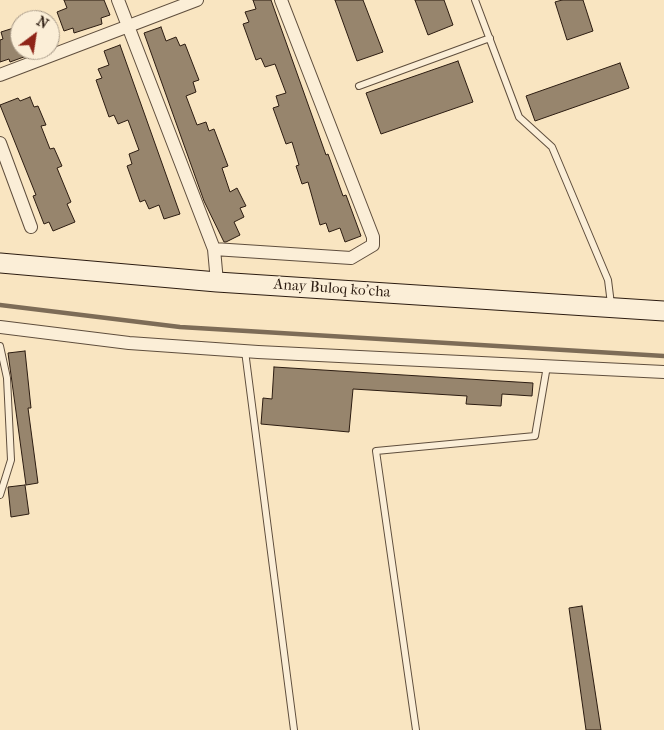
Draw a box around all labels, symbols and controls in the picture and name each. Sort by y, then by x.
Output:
north arrow [10,10,60,60]
text: N [34,13,51,33]
street label: Anay Buloq ko'cha [273,276,391,302]

